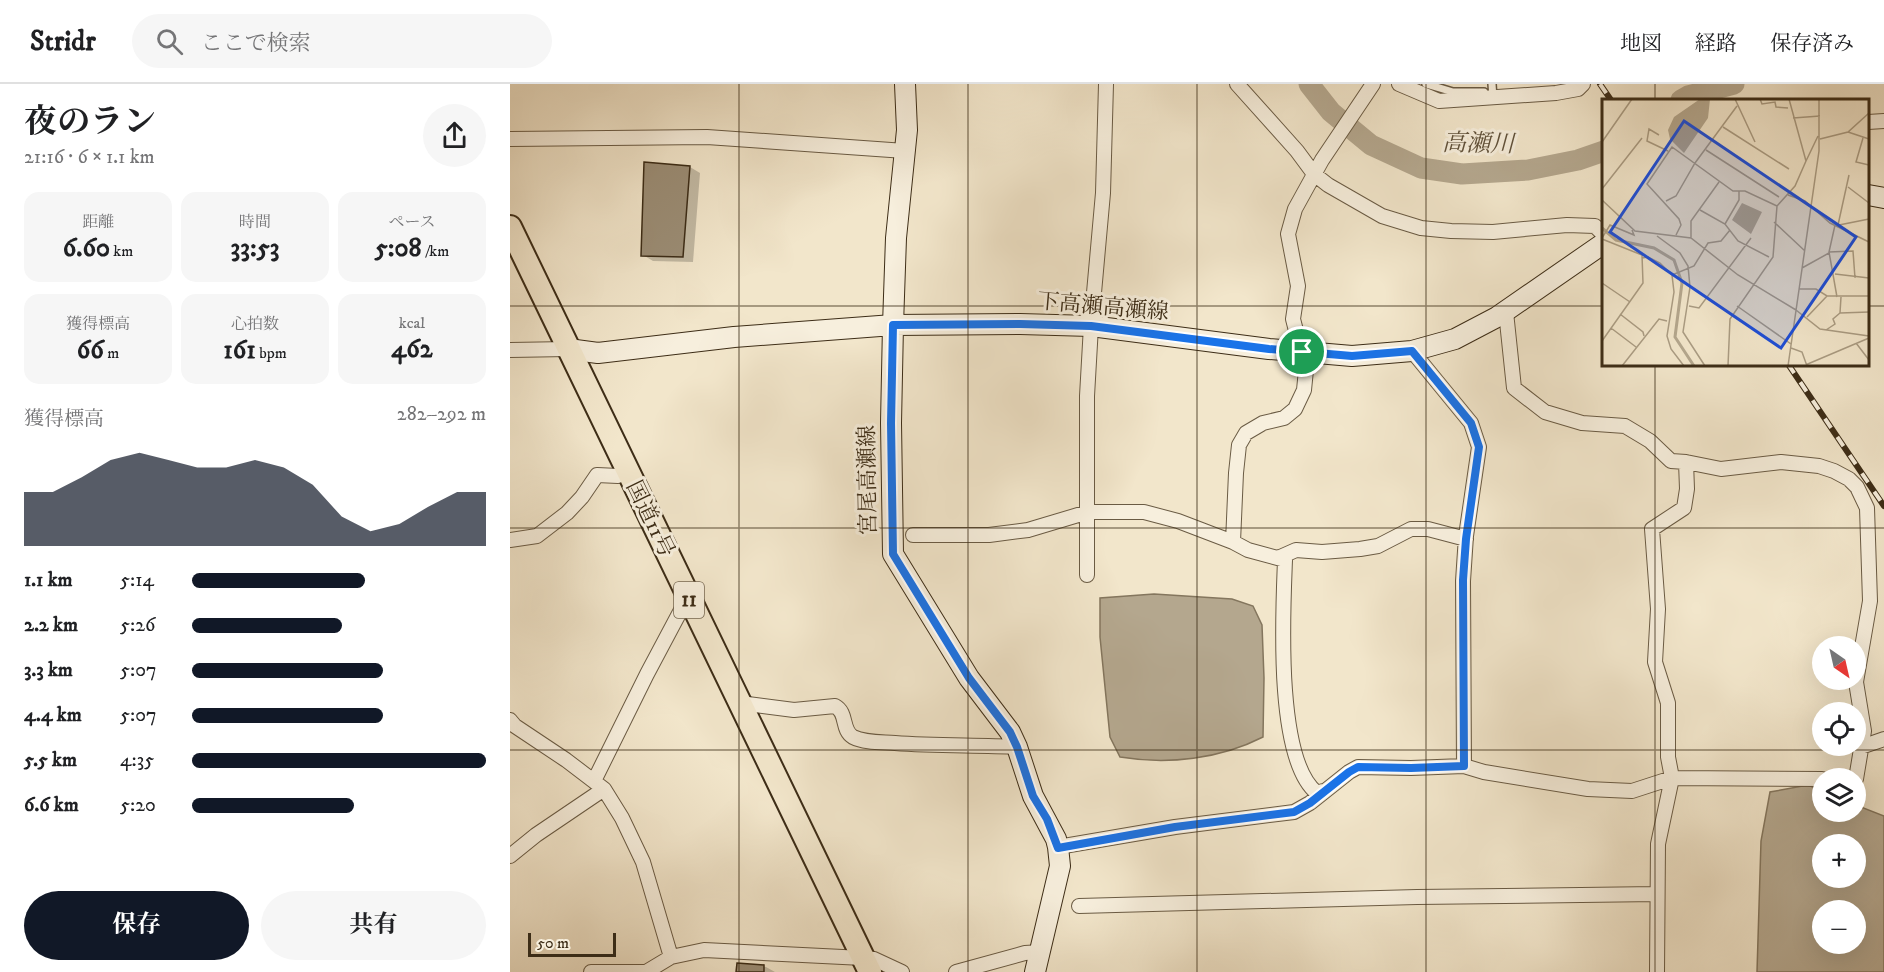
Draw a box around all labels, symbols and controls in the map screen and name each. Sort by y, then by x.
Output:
search box [132,14,552,68]
text: Stridr [30,24,96,59]
icon: search [153,25,186,58]
text: ここで検索 [201,30,311,57]
text: 地図 [1620,31,1662,57]
text: 経路 [1695,31,1737,57]
text: 保存済み [1770,31,1854,57]
inset map [1602,99,1869,366]
text: 夜のラン [24,102,156,143]
button: share [423,104,486,167]
water label: 高瀬川 [1442,128,1517,160]
text: 21:16 · 6 × 1.1 km [24,145,155,170]
text: 距離 [82,212,114,232]
text: 時間 [239,212,271,232]
text: ペース [388,212,436,232]
text: 6.60 [63,232,110,265]
text: 33:53 [231,232,279,265]
text: 5:08 [375,232,421,265]
text: km [110,241,133,261]
text: /km [421,241,449,261]
street label: 下高瀬高瀬線 [1036,288,1170,326]
text: kcal [399,313,425,333]
text: 獲得標高 [66,314,130,334]
text: 心拍数 [231,314,279,334]
pin [1276,326,1327,377]
text: 462 [391,333,433,366]
text: 66 [77,334,104,367]
text: 161 [223,334,256,367]
icon: arrive [1285,335,1318,368]
text: m [104,343,119,363]
text: bpm [256,343,287,363]
text: 282–292 m [397,402,486,427]
text: 獲得標高 [24,407,104,432]
street label: 宮尾高瀬線 [854,425,882,535]
street label: 国道11号 [620,476,680,562]
text: 1.1 km [24,568,73,593]
text: 5:14 [120,568,154,593]
road number: 11 [674,582,704,618]
text: 2.2 km [24,613,78,638]
text: 5:26 [120,613,155,638]
north arrow [1812,636,1866,690]
map controls [1812,636,1866,954]
text: 3.3 km [24,658,73,683]
text: 5:07 [120,658,156,683]
button: locate [1812,702,1866,756]
text: 4.4 km [24,703,82,728]
text: 5:07 [120,703,156,728]
text: 5.5 km [24,748,77,773]
text: 4:35 [120,748,154,773]
button: layers [1812,768,1866,822]
text: 6.6 km [24,793,79,818]
text: 5:20 [120,793,156,818]
button: + [1812,834,1866,888]
button: 保存 [24,891,249,960]
button: 共有 [261,891,486,960]
button: − [1812,900,1866,954]
scale bar [528,930,616,958]
text: 50 m [537,933,569,953]

